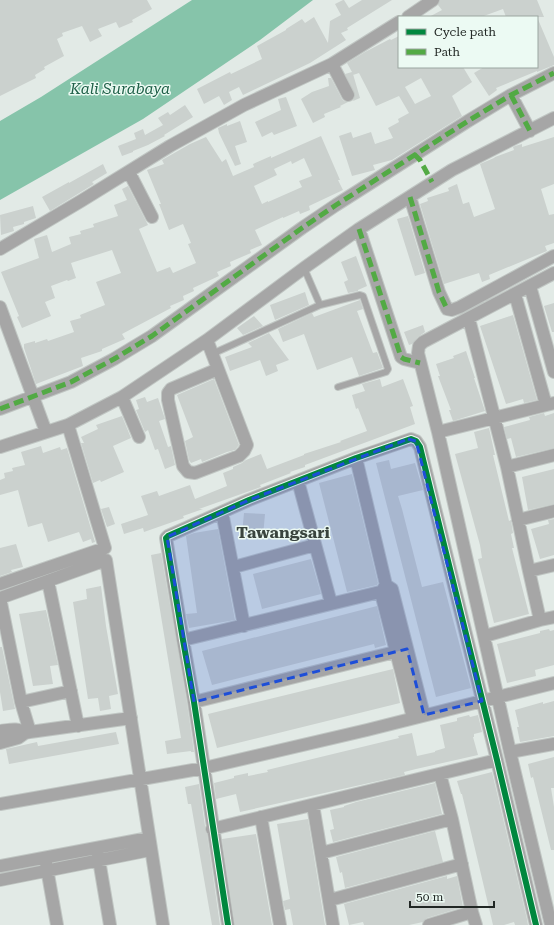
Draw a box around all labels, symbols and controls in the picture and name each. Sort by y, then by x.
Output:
legend [398,16,538,68]
text: Cycle path [434,25,496,39]
text: Path [434,45,460,59]
water label: Kali Surabaya [69,80,170,98]
district label: Tawangsari [236,523,331,542]
scale bar [410,883,494,909]
text: 50 m [416,890,443,904]

